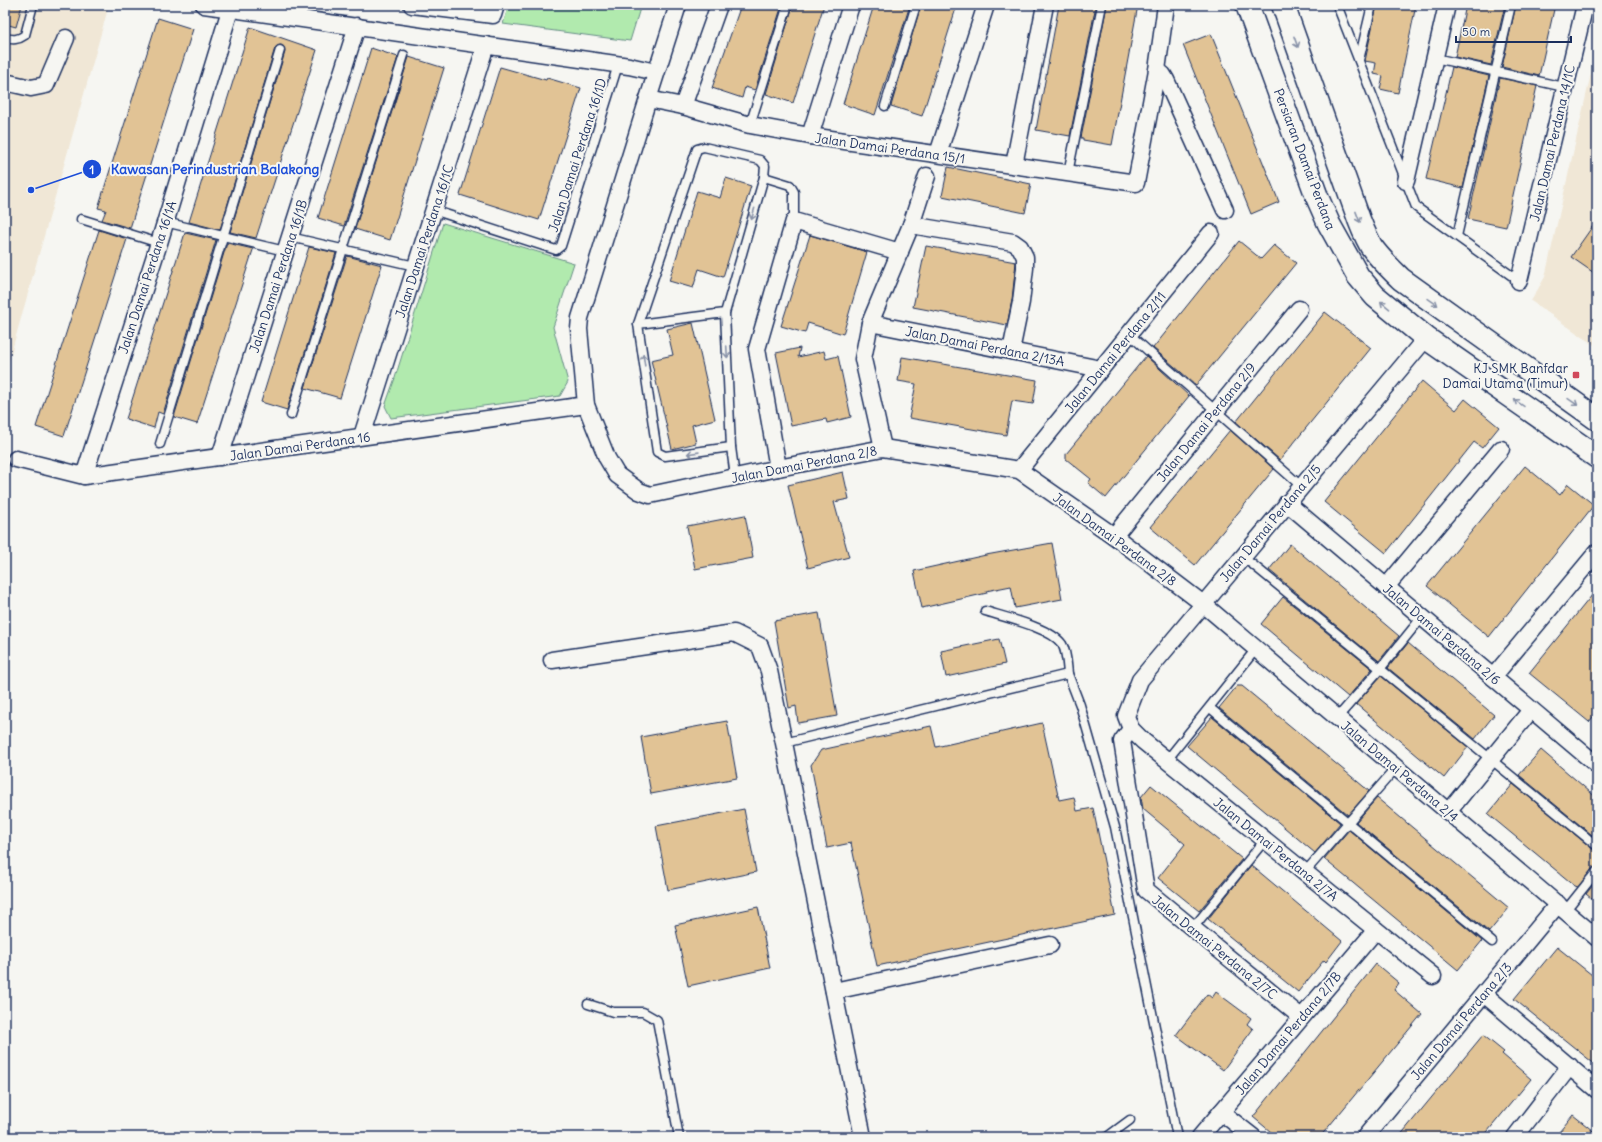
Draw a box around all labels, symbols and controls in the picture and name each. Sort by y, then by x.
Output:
scale bar [1456,18,1571,44]
text: 50 m [1462,24,1491,39]
one-way arrow [1293,35,1301,47]
street label: Jalan Damai Perdana 14/1C [1526,63,1579,223]
street label: Jalan Damai Perdana 16/1D [545,76,610,234]
street label: Persiaran Damai Perdana [1270,86,1339,232]
street label: Jalan Damai Perdana 15/1 [814,130,966,167]
callout: Kawasan Perindustrian Balakong [82,156,327,182]
text: Kawasan Perindustrian Balakong [111,160,319,178]
text: 1 [90,162,94,177]
street label: Jalan Damai Perdana 16/1C [392,162,457,320]
street label: Jalan Damai Perdana 16/1B [246,197,311,355]
street label: Jalan Damai Perdana 16/1A [115,198,180,356]
one-way arrow [749,208,756,221]
one-way arrow [1355,211,1363,223]
street label: Jalan Damai Perdana 2/11 [1061,288,1170,416]
one-way arrow [1427,298,1438,306]
one-way arrow [1380,300,1391,309]
street label: Jalan Damai Perdana 2/13A [904,323,1066,370]
one-way arrow [723,345,731,358]
one-way arrow [640,354,648,367]
street label: Jalan Damai Perdana 2/9 [1153,359,1260,485]
place label: KJ SMK Banfdar Damai Utama (Timur) [1442,360,1569,392]
marker: KJ SMK Banfdar Damai Utama (Timur) [1571,370,1581,380]
one-way arrow [1567,398,1578,406]
one-way arrow [1514,399,1525,407]
street label: Jalan Damai Perdana 16 [229,428,371,465]
street label: Jalan Damai Perdana 2/8 [730,442,879,487]
one-way arrow [687,449,700,456]
street label: Jalan Damai Perdana 2/5 [1216,461,1325,586]
street label: Jalan Damai Perdana 2/8 [1050,489,1180,590]
street label: Jalan Damai Perdana 2/6 [1379,580,1504,689]
street label: Jalan Damai Perdana 2/4 [1337,717,1462,826]
street label: Jalan Damai Perdana 2/7A [1210,794,1341,905]
street label: Jalan Damai Perdana 2/7C [1149,892,1281,1003]
street label: Jalan Damai Perdana 2/3 [1407,959,1516,1084]
street label: Jalan Damai Perdana 2/7B [1232,968,1345,1098]

